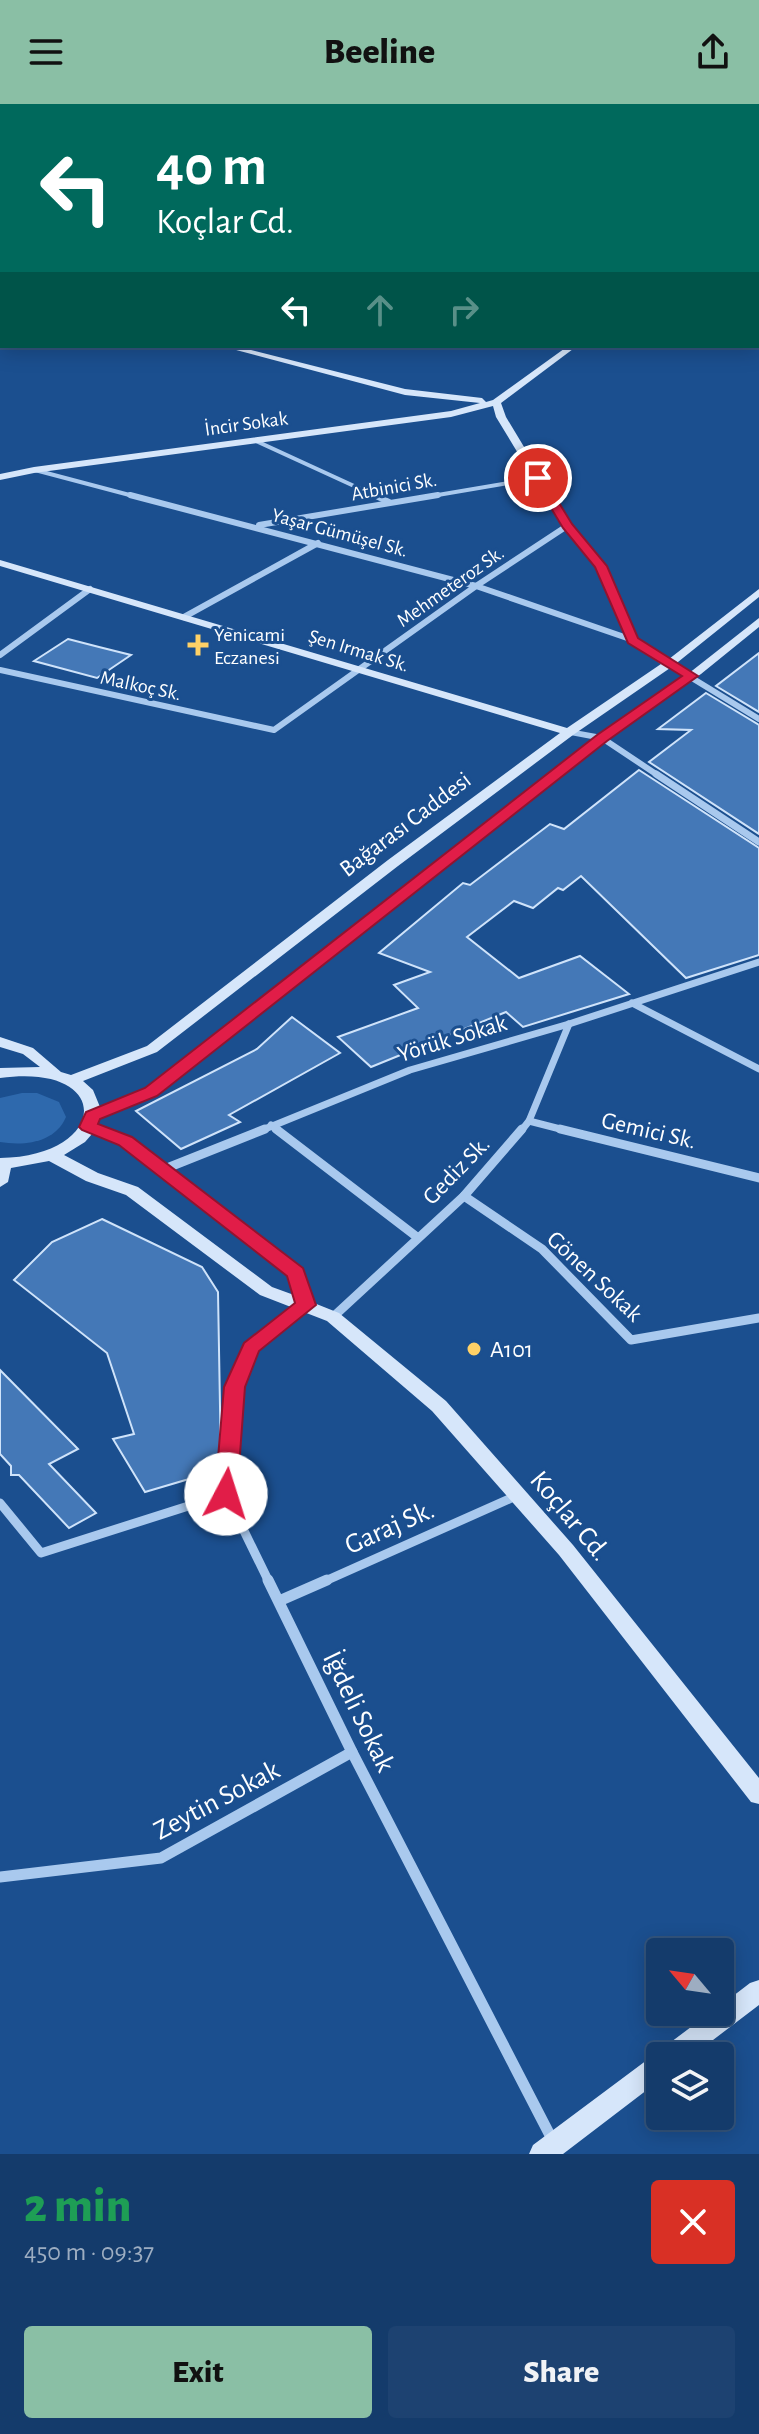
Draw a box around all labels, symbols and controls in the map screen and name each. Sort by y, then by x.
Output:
icon: menu [24,30,68,74]
icon: share [691,30,735,74]
text: Beeline [324,34,435,70]
icon: left [24,136,128,240]
text: 40 m [156,139,267,195]
text: Koçlar Cd. [156,204,294,240]
icon: left [274,288,318,332]
icon: ahead [358,288,402,332]
icon: right [442,288,486,332]
street label: İncir Sokak [203,408,289,440]
pin [504,444,572,512]
icon: arrive [516,456,560,500]
street label: Atbinici Sk. [350,470,439,504]
street label: Yaşar Gümüşel Sk. [269,505,410,561]
street label: Mehmeteroz Sk. [393,543,508,631]
place label: Yenicami Eczanesi [214,625,285,668]
street label: Şen Irmak Sk. [306,626,411,676]
marker: Yenicami Eczanesi [189,636,207,654]
street label: Malkoç Sk. [98,668,183,704]
street label: Bağarası Caddesi [335,768,476,882]
street label: Yörük Sokak [395,1011,510,1067]
street label: Gemici Sk. [599,1108,699,1154]
street label: Gediz Sk. [419,1132,495,1209]
street label: Gönen Sokak [542,1227,647,1327]
place label: A101 [490,1338,533,1362]
marker: A101 [465,1340,483,1358]
position arrow [184,1452,268,1536]
street label: Koçlar Cd. [524,1466,615,1566]
street label: Garaj Sk. [341,1496,439,1560]
street label: İğdeli Sokak [317,1646,401,1777]
street label: Zeytin Sokak [149,1756,285,1846]
north arrow [646,1938,734,2026]
map controls [646,1938,734,2130]
button: layers [646,2042,734,2130]
button: close [651,2180,735,2264]
text: 2 min [24,2183,132,2231]
text: 450 m · 09:37 [24,2239,154,2265]
button: Exit [24,2326,372,2418]
button: Share [388,2326,735,2418]

